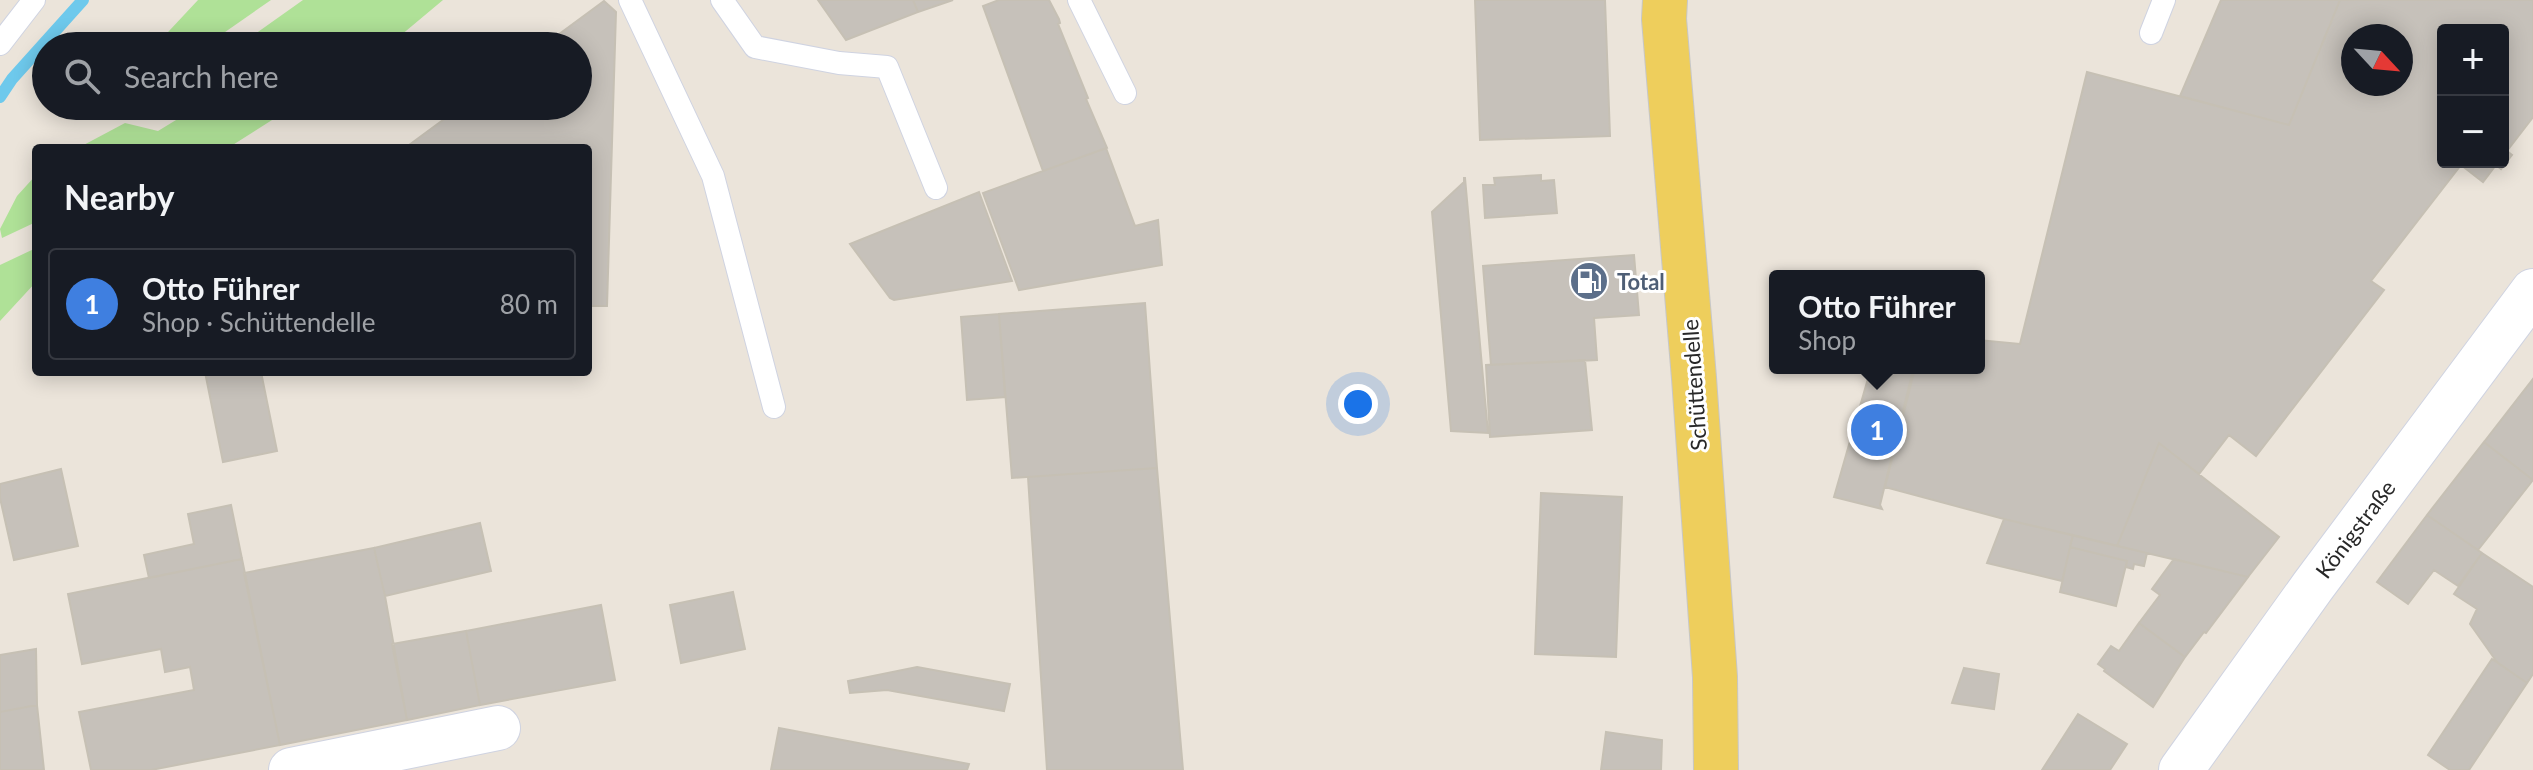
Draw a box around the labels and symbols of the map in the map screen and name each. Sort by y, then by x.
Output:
north arrow [2341,24,2413,96]
fuel station icon: Total [1568,260,1610,302]
place label: Total [1617,268,1665,295]
street label: Schüttendelle [1676,318,1712,452]
your location [1338,384,1378,424]
pin: 1 [1851,400,1903,460]
street label: Königstraße [2309,475,2401,583]

